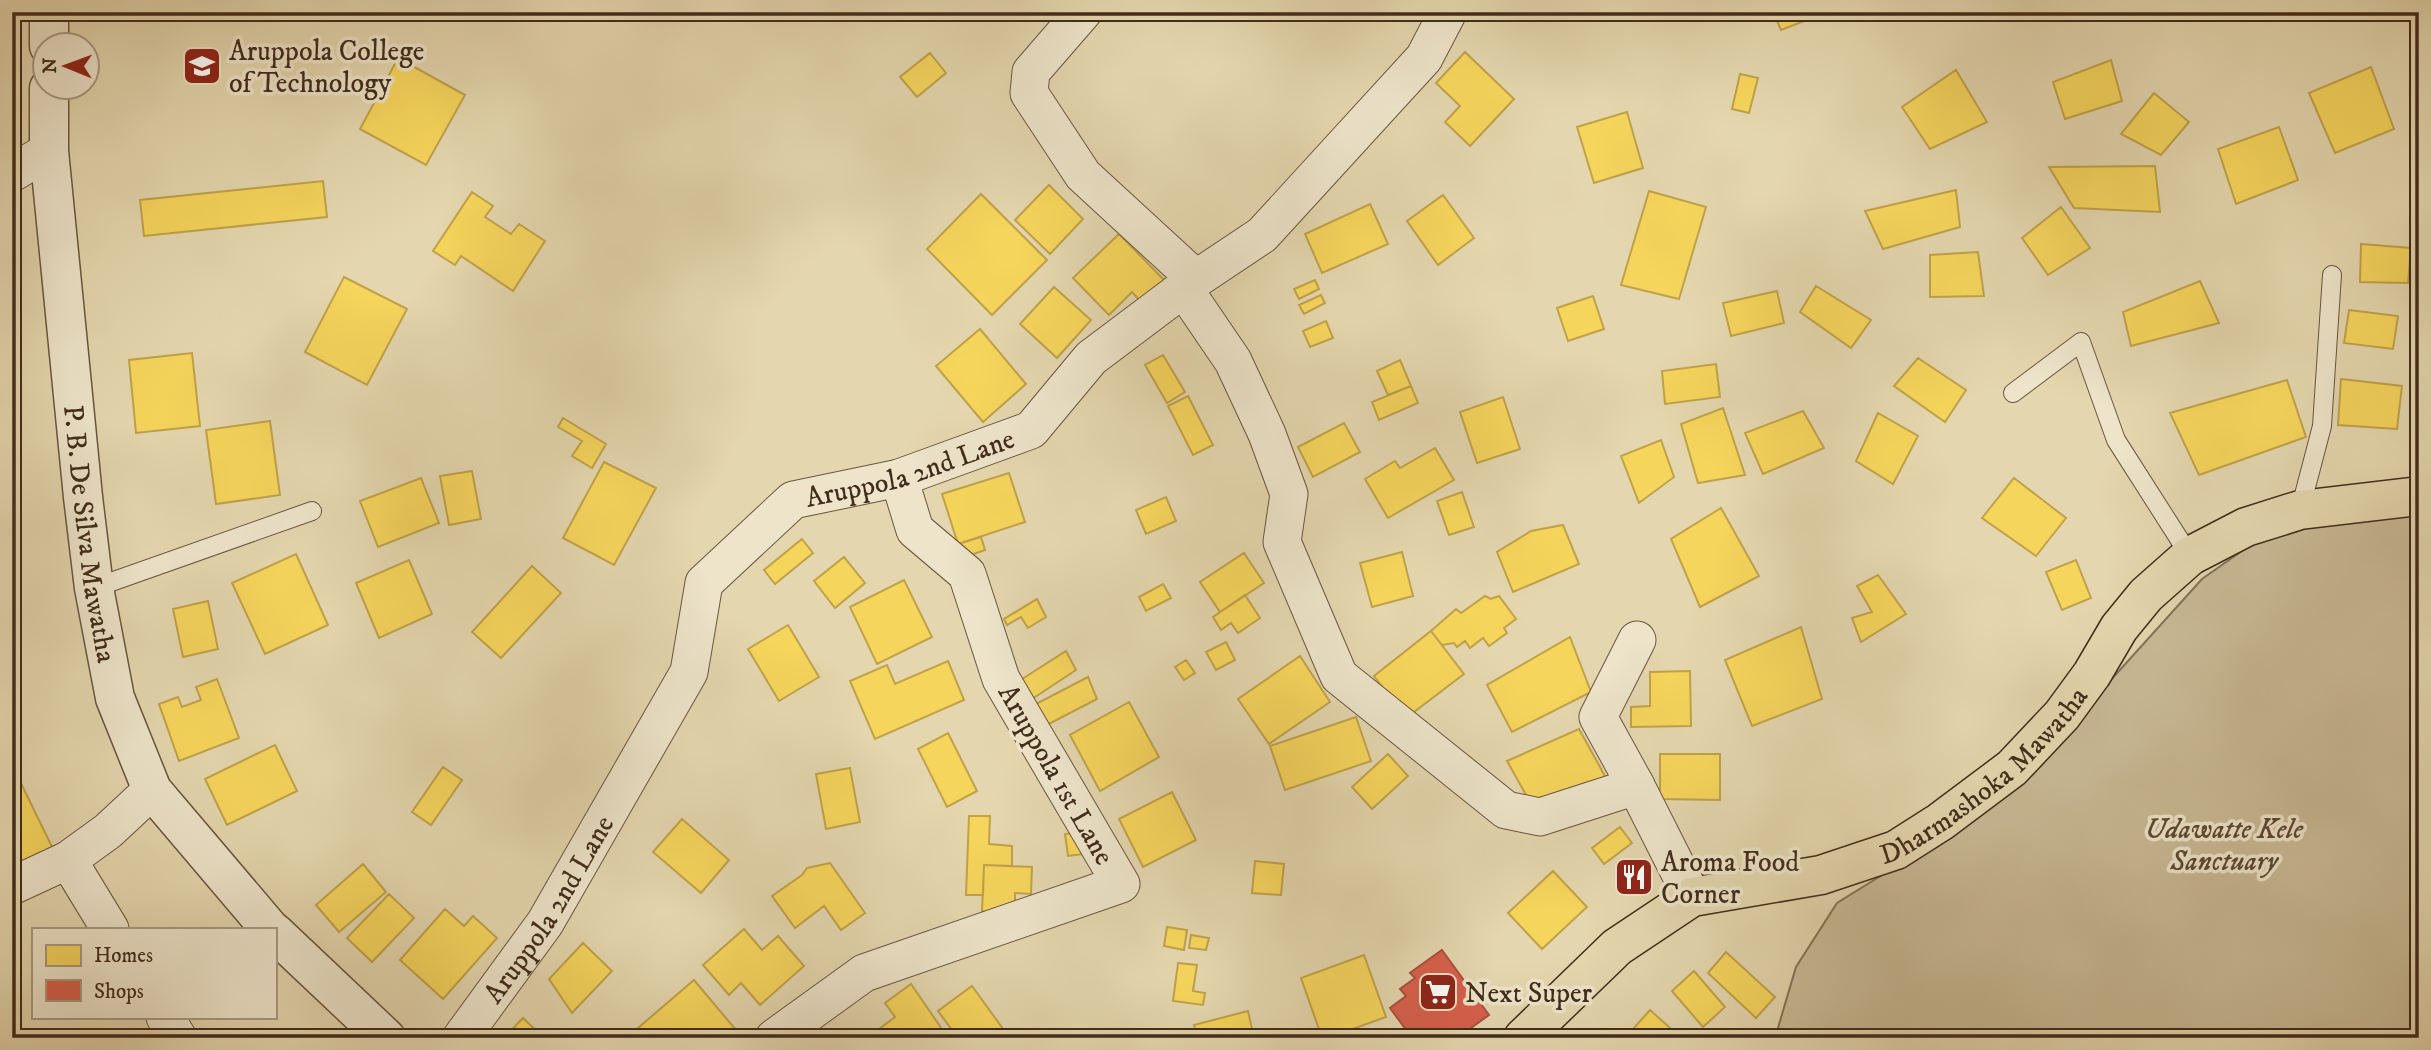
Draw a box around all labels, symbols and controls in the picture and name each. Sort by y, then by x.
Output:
north arrow [32,32,102,102]
place label: Aruppola College of Technology [229,34,424,101]
school or university icon: Aruppola College of Technology [181,45,223,87]
text: N [39,57,62,74]
street label: P. B. De Silva Mawatha [55,404,124,666]
street label: Aruppola 2nd Lane [803,422,1019,516]
street label: Aruppola 1st Lane [990,678,1121,871]
street label: Dharmashoka Mawatha [1876,680,2096,873]
street label: Aruppola 2nd Lane [476,809,622,1011]
park label: Udawatte Kele Sanctuary [2145,812,2304,879]
place label: Aroma Food Corner [1661,845,1799,912]
restaurant icon: Aroma Food Corner [1613,856,1655,898]
legend [32,928,276,1018]
text: Homes [94,943,153,969]
supermarket icon: Next Super [1417,971,1459,1013]
place label: Next Super [1465,976,1593,1011]
text: Shops [94,979,144,1005]

